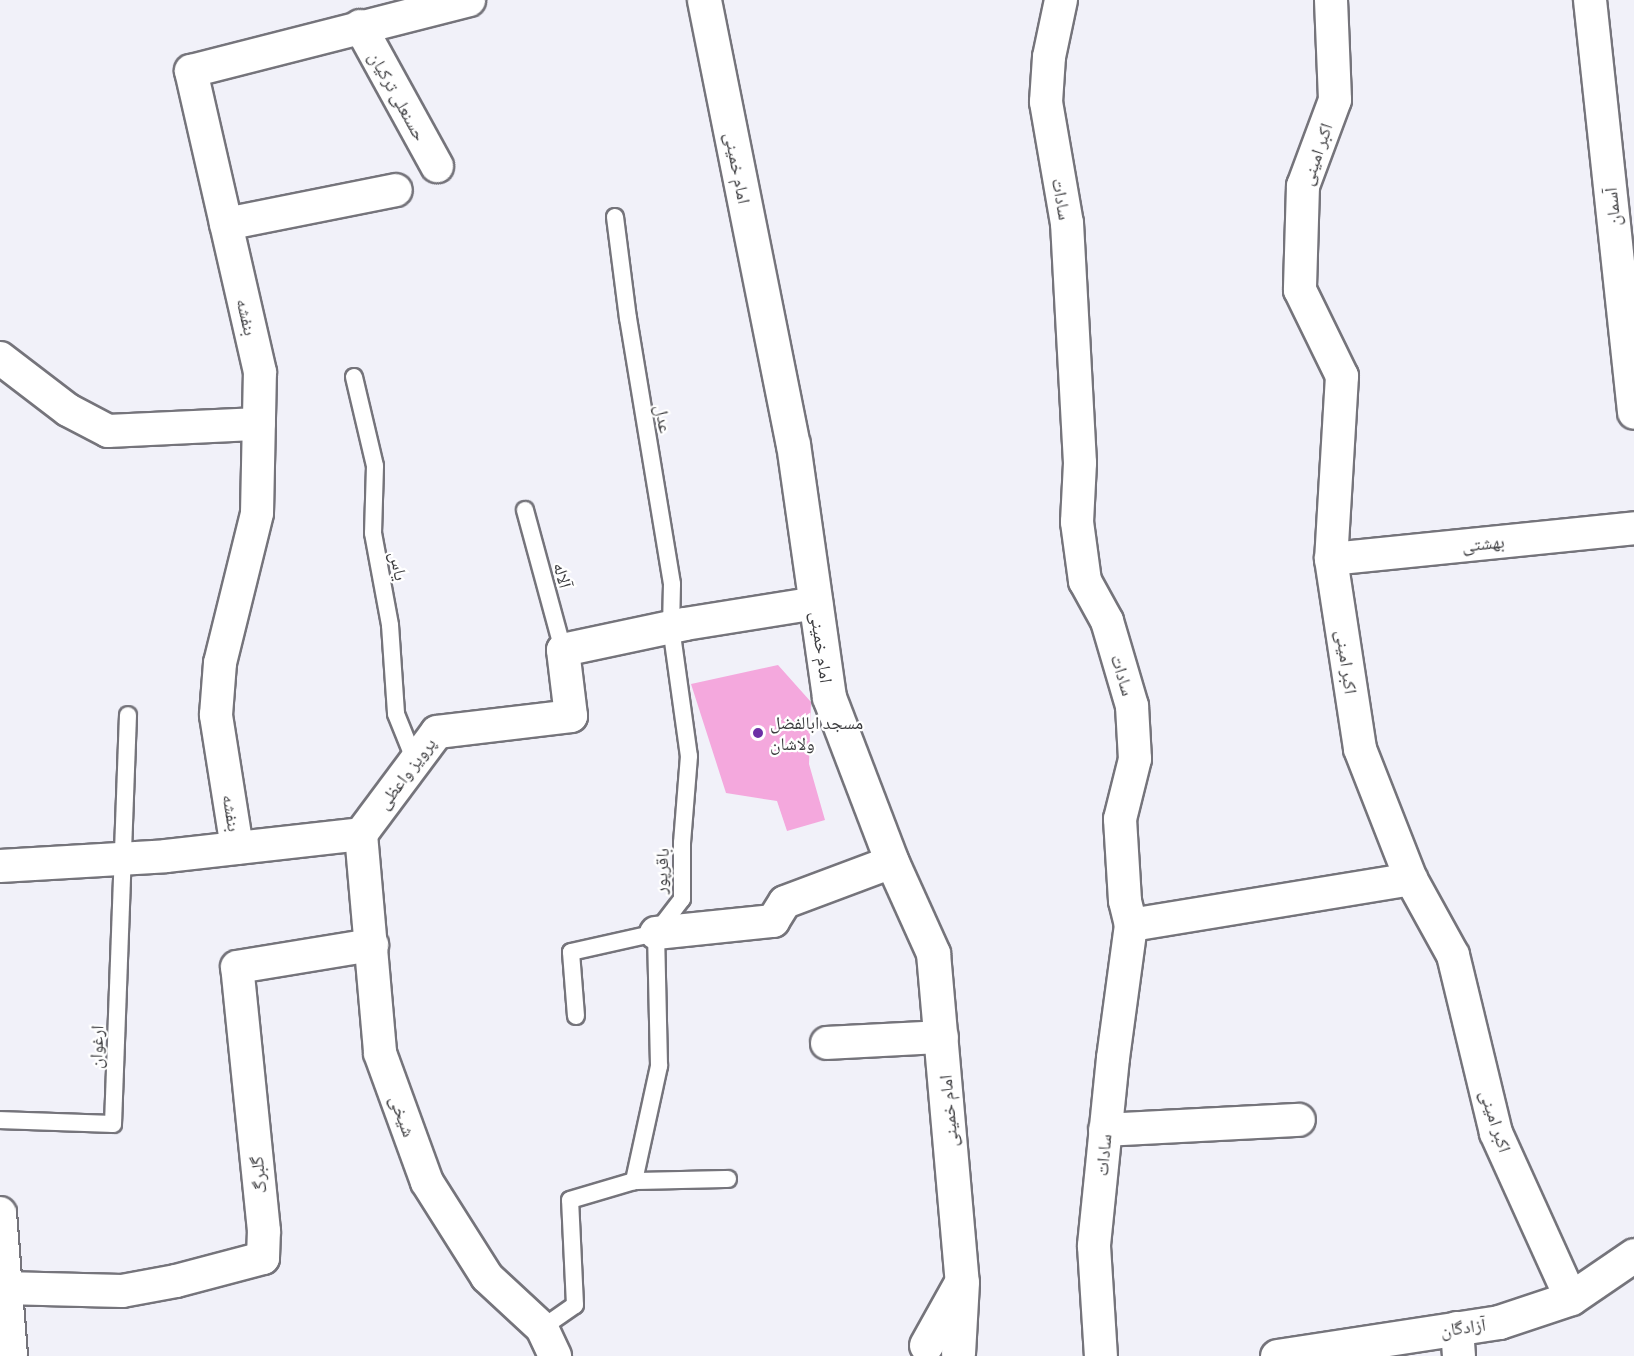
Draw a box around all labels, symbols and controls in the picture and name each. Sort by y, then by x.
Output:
street label: حسنعلی ترکیان [365,48,431,144]
street label: اکبر امينی [1295,120,1337,188]
street label: امام خمینی [721,130,755,206]
street label: سادات [1048,176,1076,222]
street label: آسمان [1599,187,1625,227]
street label: بنفشه [232,296,262,338]
street label: عدل [651,403,677,435]
street label: بهشتی [1461,530,1505,556]
street label: یاس [386,550,412,582]
street label: آلاله [549,560,577,590]
street label: امام خمینی [806,610,838,684]
street label: اکبر امينی [1332,629,1362,695]
street label: سادات [1107,652,1139,698]
place label: مسجد ابالفضل ولاشان [770,712,863,754]
marker: مسجد ابالفضل ولاشان [751,726,765,740]
street label: پرویز واعظی [372,733,440,813]
street label: بنفشه [218,793,246,833]
street label: باقرپور [649,848,673,894]
street label: ارغوان [84,1025,108,1069]
street label: امام خمینی [934,1074,962,1148]
street label: اکبر امينی [1476,1087,1516,1155]
street label: شیخی [386,1092,420,1140]
street label: سادات [1090,1133,1116,1177]
street label: گلبرگ [245,1155,271,1195]
street label: آزادگان [1439,1313,1487,1341]

